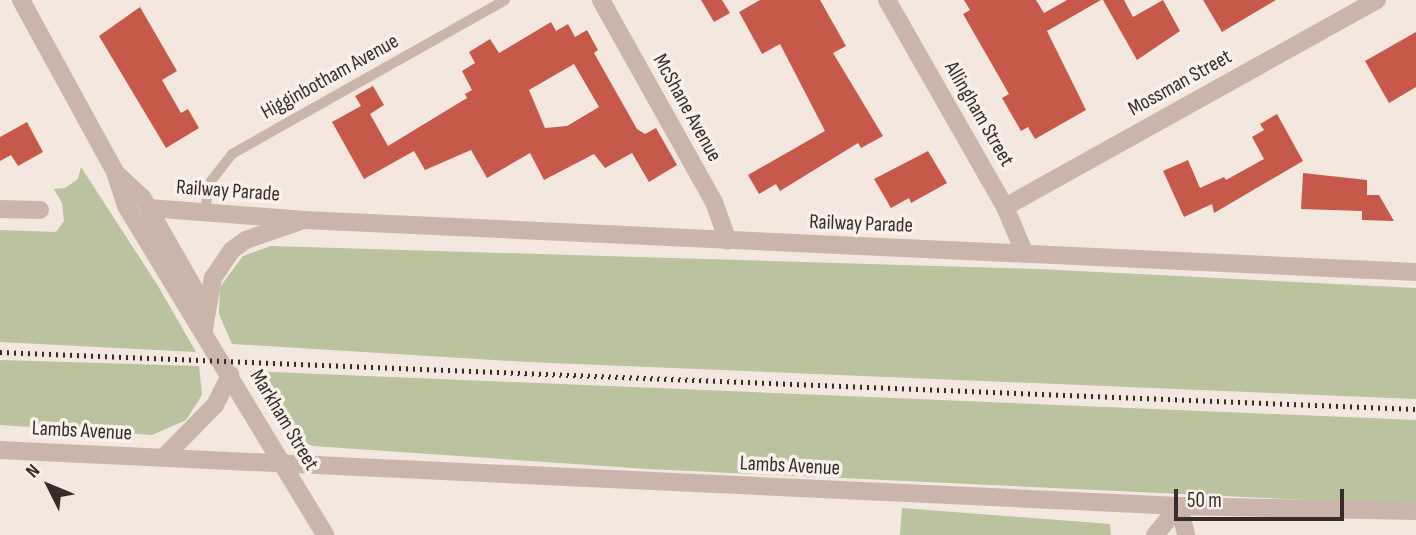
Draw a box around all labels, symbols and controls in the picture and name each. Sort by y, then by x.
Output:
street label: Higginbotham Avenue [257,29,403,125]
street label: Mossman Street [1124,44,1236,122]
street label: McShane Avenue [647,50,727,166]
street label: Allingham Street [939,57,1019,171]
street label: Railway Parade [175,175,281,207]
street label: Railway Parade [809,210,913,238]
street label: Markham Street [244,365,324,475]
street label: Lambs Avenue [31,416,133,446]
north arrow [14,451,84,521]
street label: Lambs Avenue [739,451,841,481]
text: N [21,460,45,483]
scale bar [1178,476,1348,520]
text: 50 m [1187,488,1222,513]

